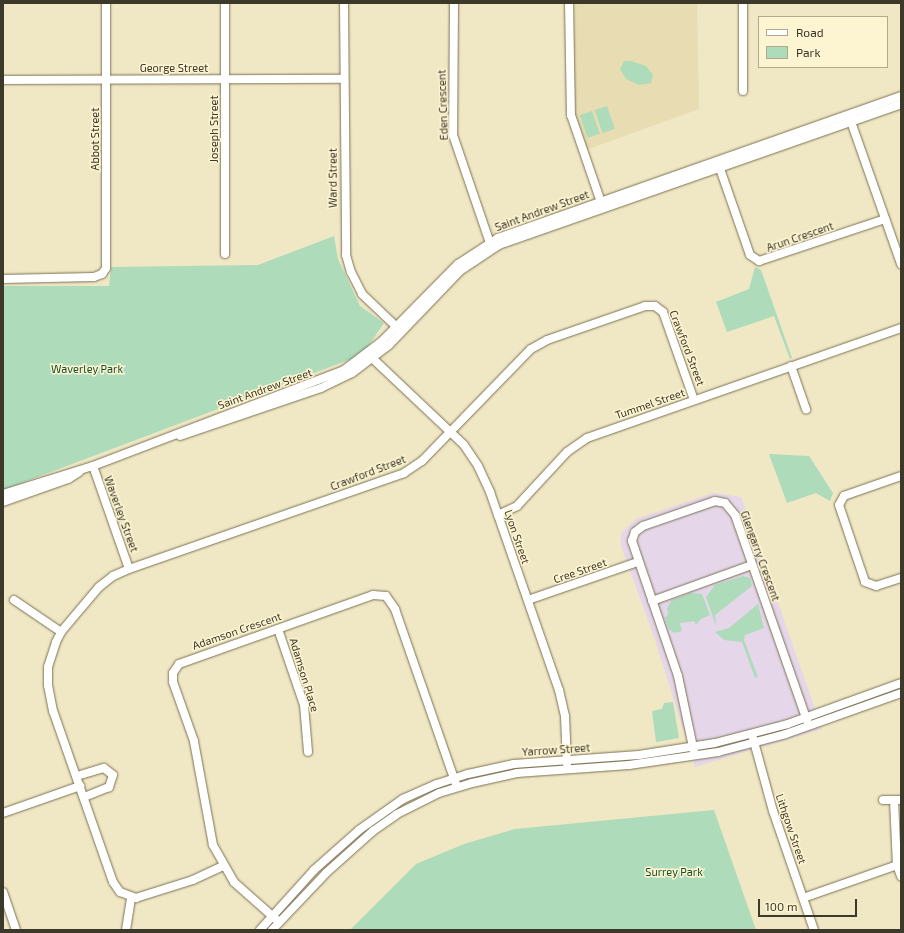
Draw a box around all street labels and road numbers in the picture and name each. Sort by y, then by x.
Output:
street label: George Street [140,61,208,75]
street label: Eden Crescent [435,69,451,141]
street label: Joseph Street [207,95,221,163]
street label: Abbot Street [88,108,102,170]
street label: Ward Street [326,148,340,208]
street label: Saint Andrew Street [493,188,591,234]
street label: Arun Crescent [765,219,835,255]
street label: Crawford Street [667,308,707,388]
street label: Saint Andrew Street [216,366,314,412]
street label: Tummel Street [613,386,687,422]
street label: Crawford Street [328,453,408,493]
street label: Waverley Street [101,474,141,554]
street label: Lyon Street [502,508,532,566]
street label: Glengarry Crescent [737,509,783,603]
street label: Cree Street [552,556,608,586]
street label: Adamson Crescent [191,610,283,652]
street label: Adamson Place [287,636,321,714]
street label: Yarrow Street [521,741,591,759]
street label: Lithgow Street [773,792,809,866]

